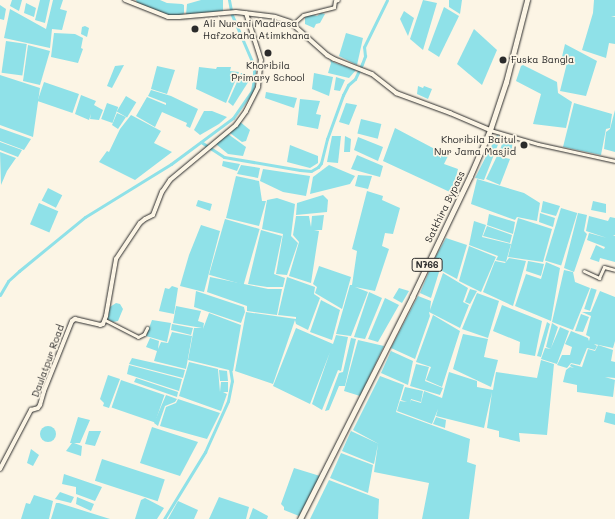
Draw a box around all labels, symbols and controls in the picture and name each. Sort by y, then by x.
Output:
place label: Ali Nurani Madrasa Hafzokaha Atimkhana [203,17,310,40]
marker: Ali Nurani Madrasa Hafzokaha Atimkhana [190,24,200,34]
marker: Khoribila Primary School [263,48,273,58]
place label: Fuska Bangla [511,54,574,66]
marker: Fuska Bangla [498,55,508,65]
place label: Khoribila Primary School [231,59,305,82]
place label: Khoribila Baitul Nur Jama Masjid [434,133,516,156]
marker: Khoribila Baitul Nur Jama Masjid [519,140,529,150]
street label: Satkhira Bypass [422,169,468,245]
road number: N766 [411,258,443,272]
street label: Daulatpur Road [29,323,67,399]

